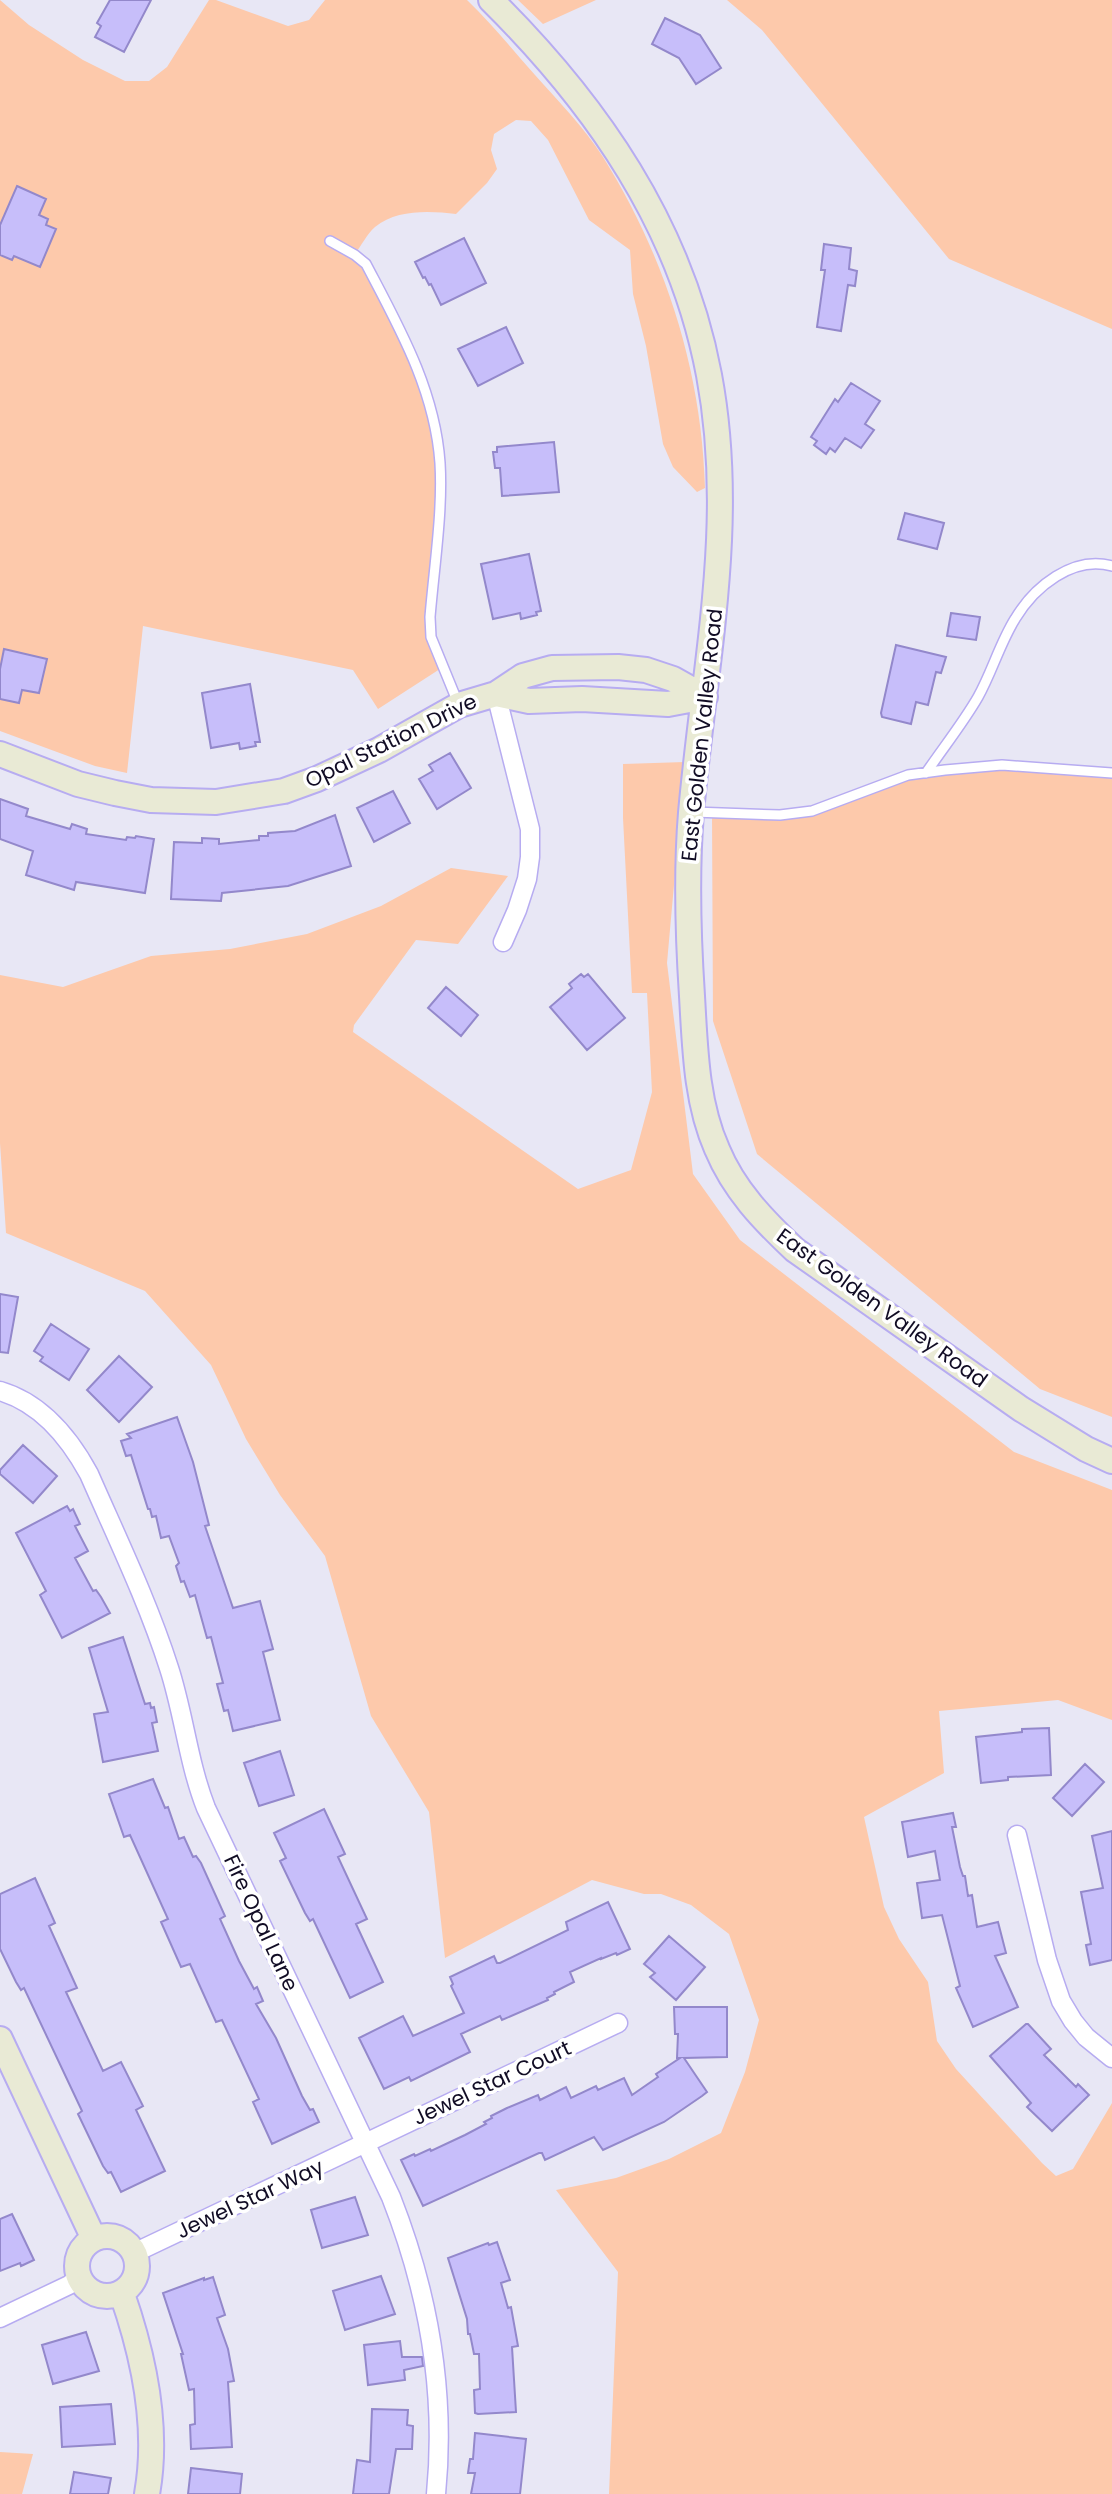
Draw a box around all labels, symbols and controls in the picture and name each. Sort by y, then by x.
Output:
street label: East Golden Valley Road [674,607,729,863]
street label: Opal Station Drive [300,686,482,795]
street label: East Golden Valley Road [771,1221,994,1394]
street label: Fire Opal Lane [217,1850,306,1996]
street label: Jewel Star Court [408,2033,576,2132]
street label: Jewel Star Way [171,2152,328,2245]

